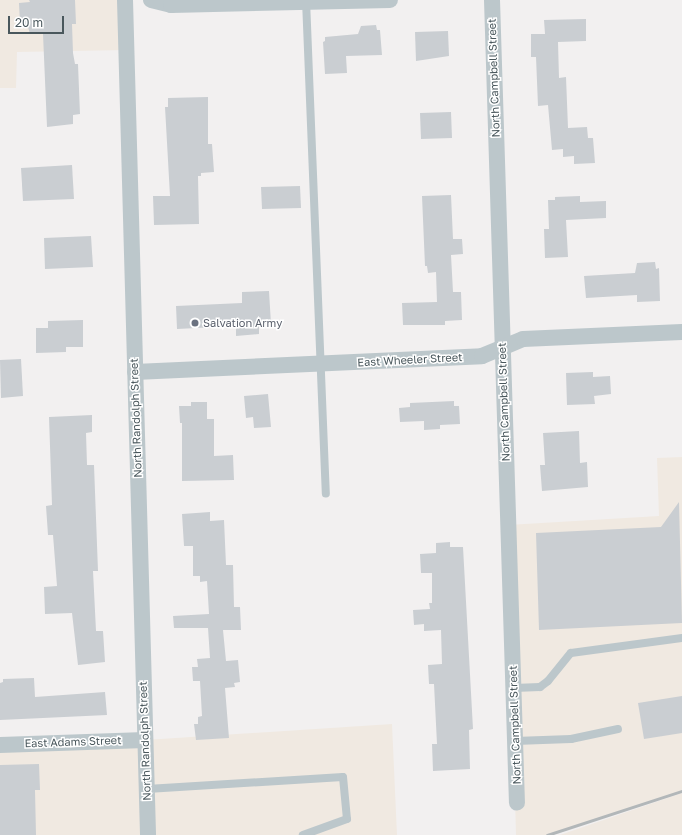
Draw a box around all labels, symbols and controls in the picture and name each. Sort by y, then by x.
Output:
scale bar [10,8,66,34]
text: 20 m [15,15,43,30]
street label: North Campbell Street [485,18,503,138]
place label: Salvation Army [203,316,282,330]
marker: Salvation Army [190,318,200,328]
street label: North Campbell Street [495,342,513,462]
street label: East Wheeler Street [357,351,463,369]
street label: North Randolph Street [127,358,145,478]
street label: North Campbell Street [506,665,524,785]
street label: North Randolph Street [136,681,154,801]
street label: East Adams Street [24,734,122,750]

